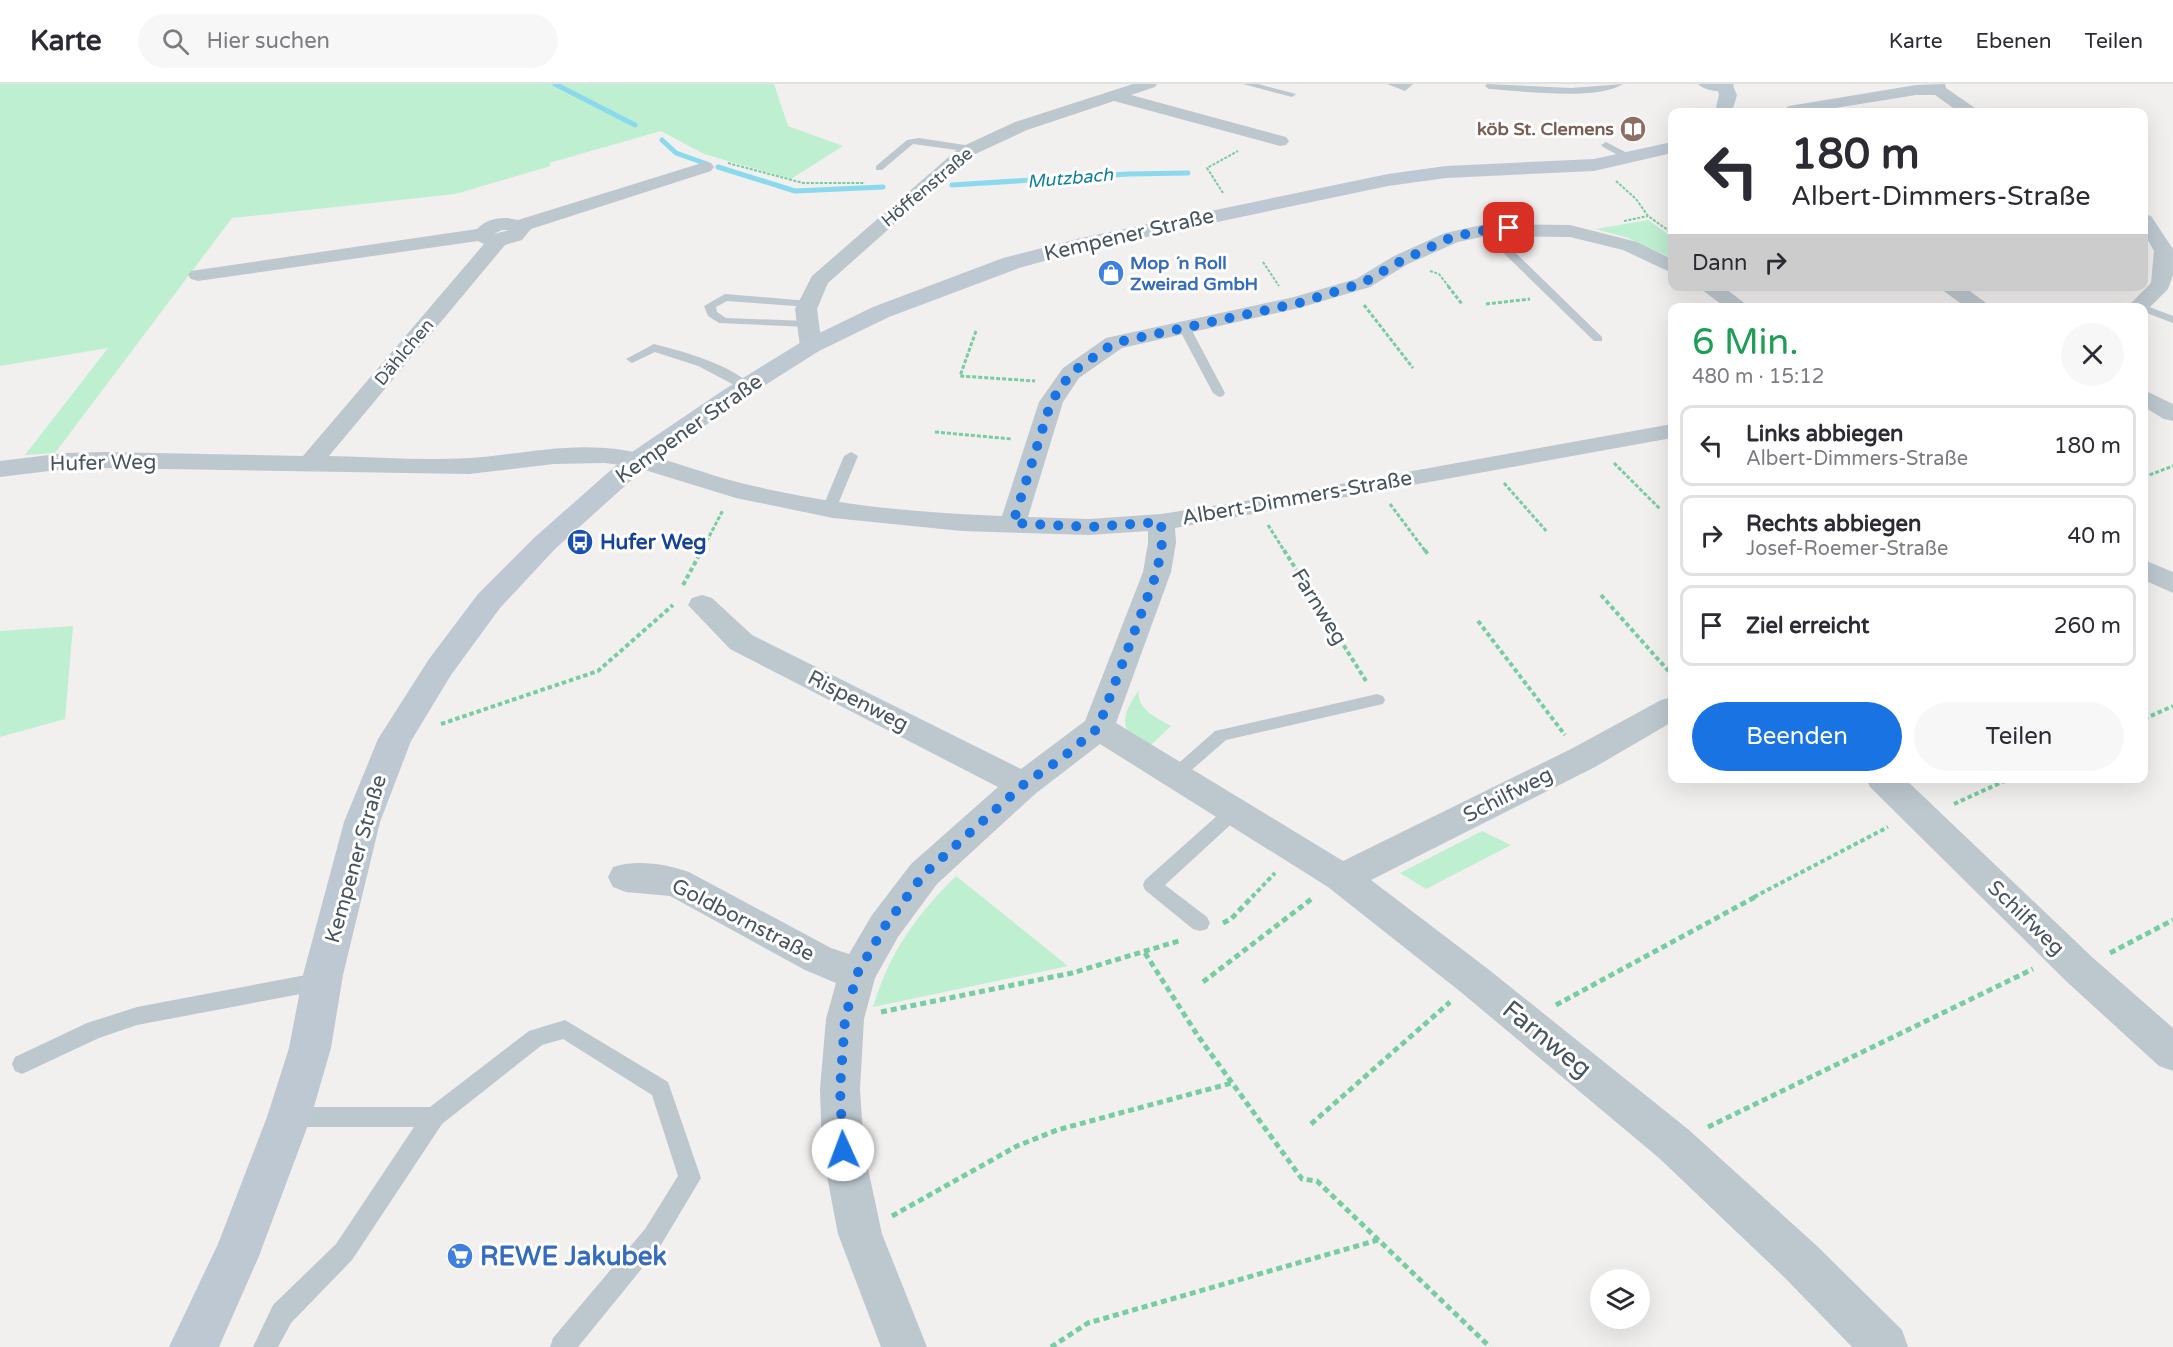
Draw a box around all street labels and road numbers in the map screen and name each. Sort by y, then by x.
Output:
street label: Höffenstraße [877,142,977,232]
street label: Kempener Straße [1042,203,1216,267]
street label: Dählchen [370,314,438,390]
street label: Kempener Straße [611,369,767,489]
street label: Hufer Weg [49,450,157,476]
street label: Albert-Dimmers-Straße [1180,465,1414,531]
street label: Farnweg [1286,564,1352,650]
street label: Rispenweg [803,665,913,737]
street label: Schilfweg [1459,762,1557,828]
street label: Kempener Straße [320,772,392,946]
street label: Goldbornstraße [668,873,819,967]
street label: Schilfweg [1982,875,2070,961]
street label: Farnweg [1496,994,1598,1084]

